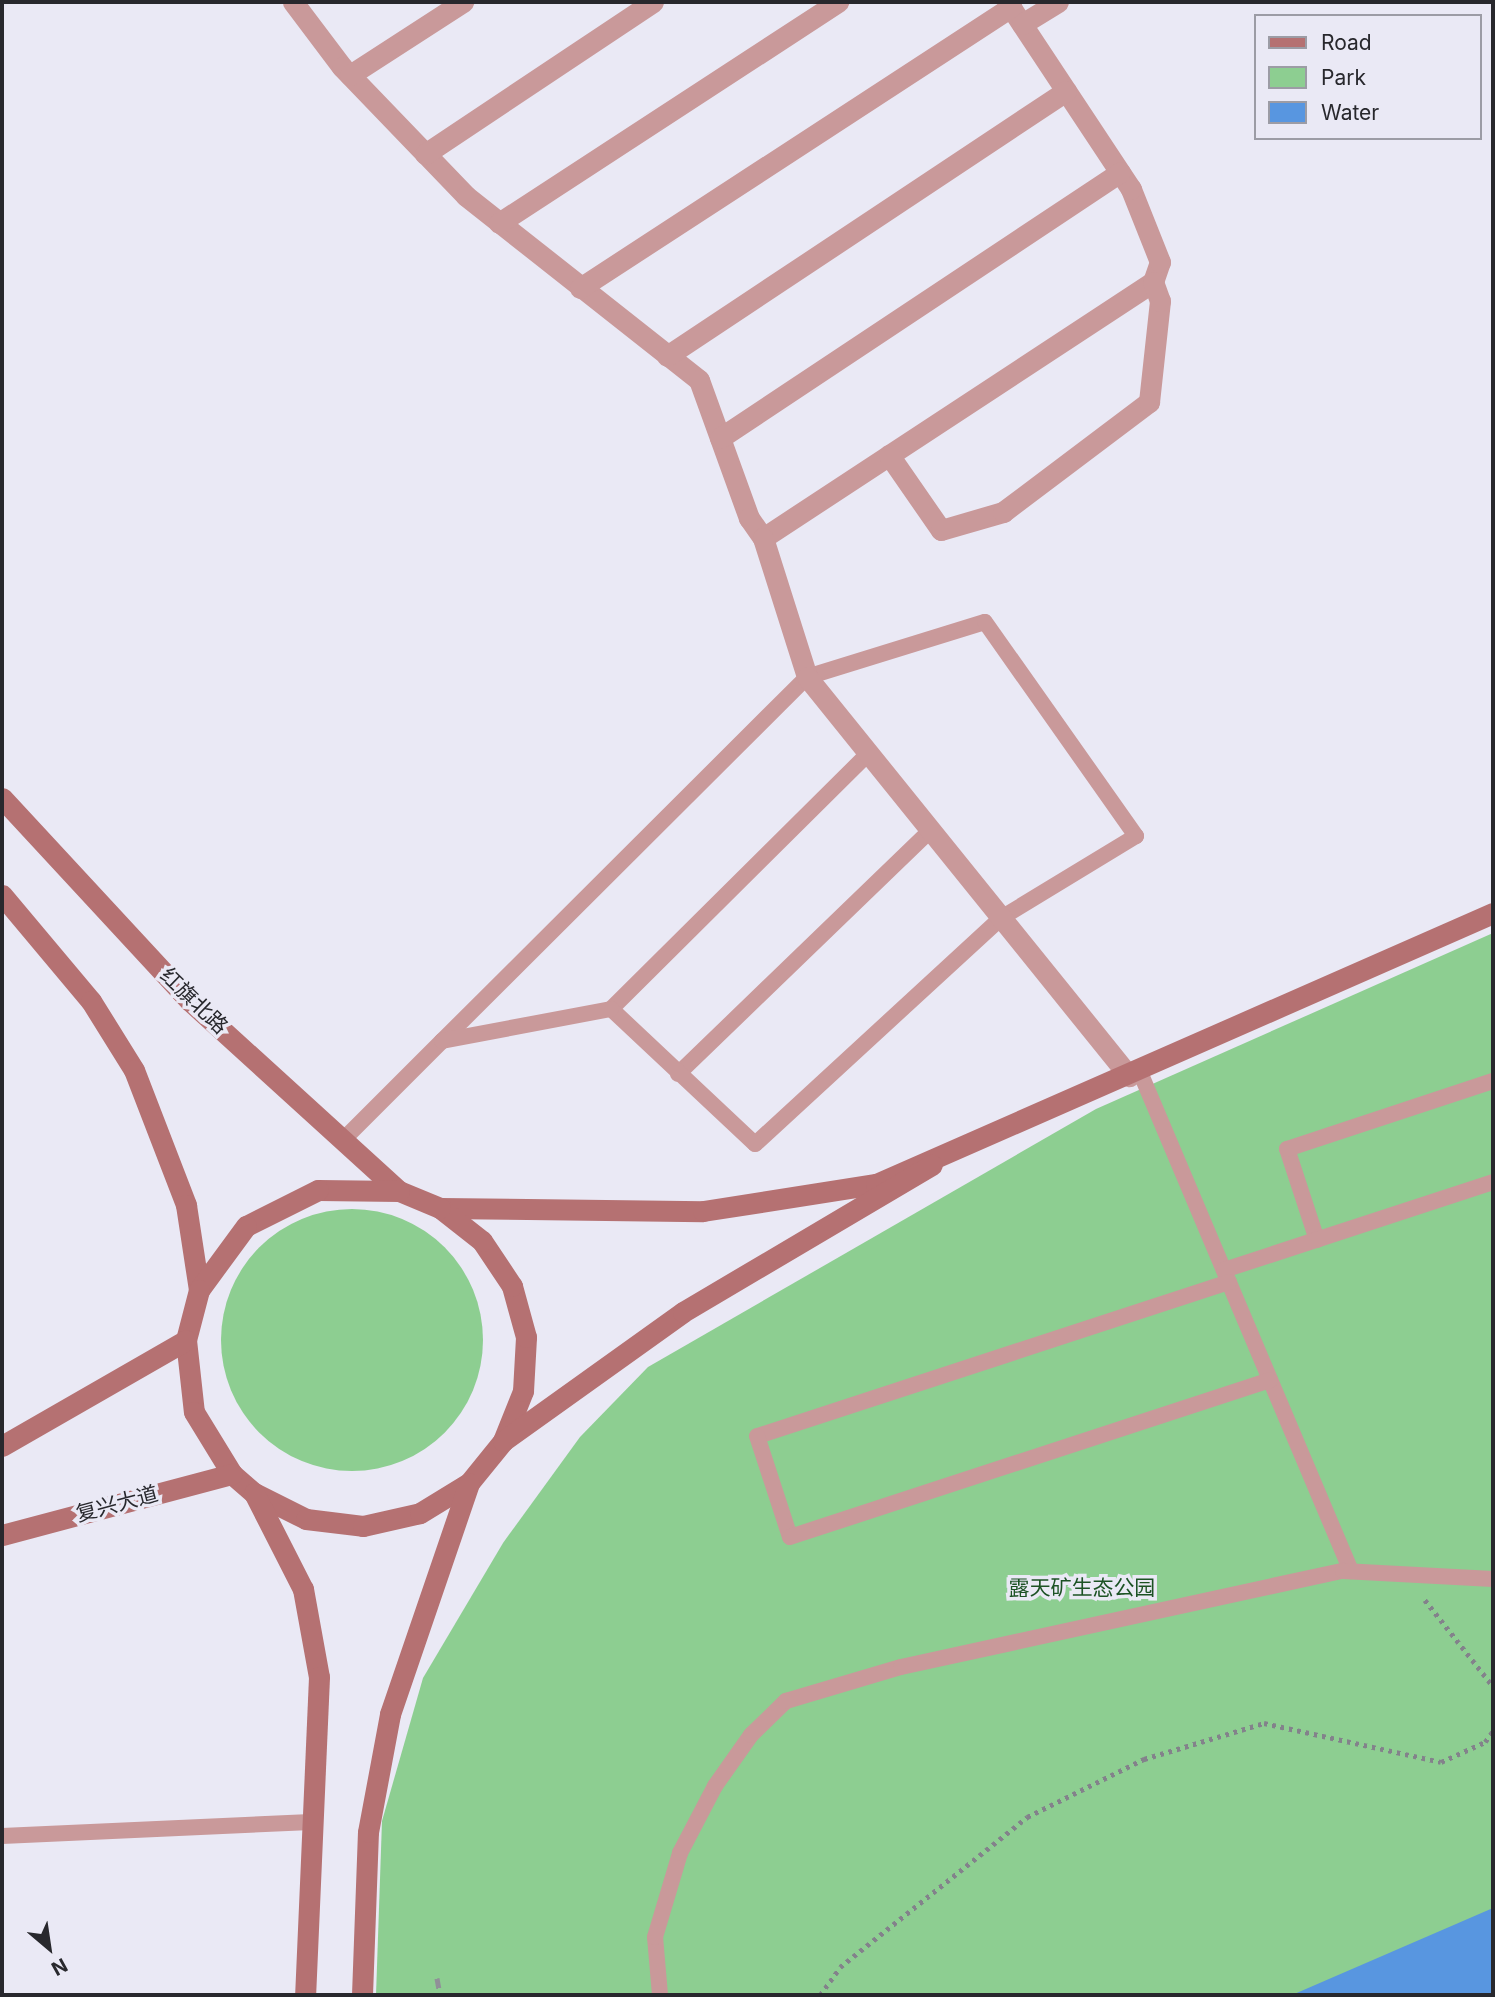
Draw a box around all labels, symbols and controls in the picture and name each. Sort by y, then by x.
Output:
legend [1254,14,1481,140]
text: Road [1321,30,1372,55]
text: Park [1321,65,1366,90]
text: Water [1321,100,1379,125]
street label: 红旗北路 [155,963,233,1039]
street label: 复兴大道 [73,1481,161,1527]
park label: 露天矿生态公园 [1009,1575,1155,1601]
north arrow [14,1913,84,1983]
text: N [48,1953,71,1980]

